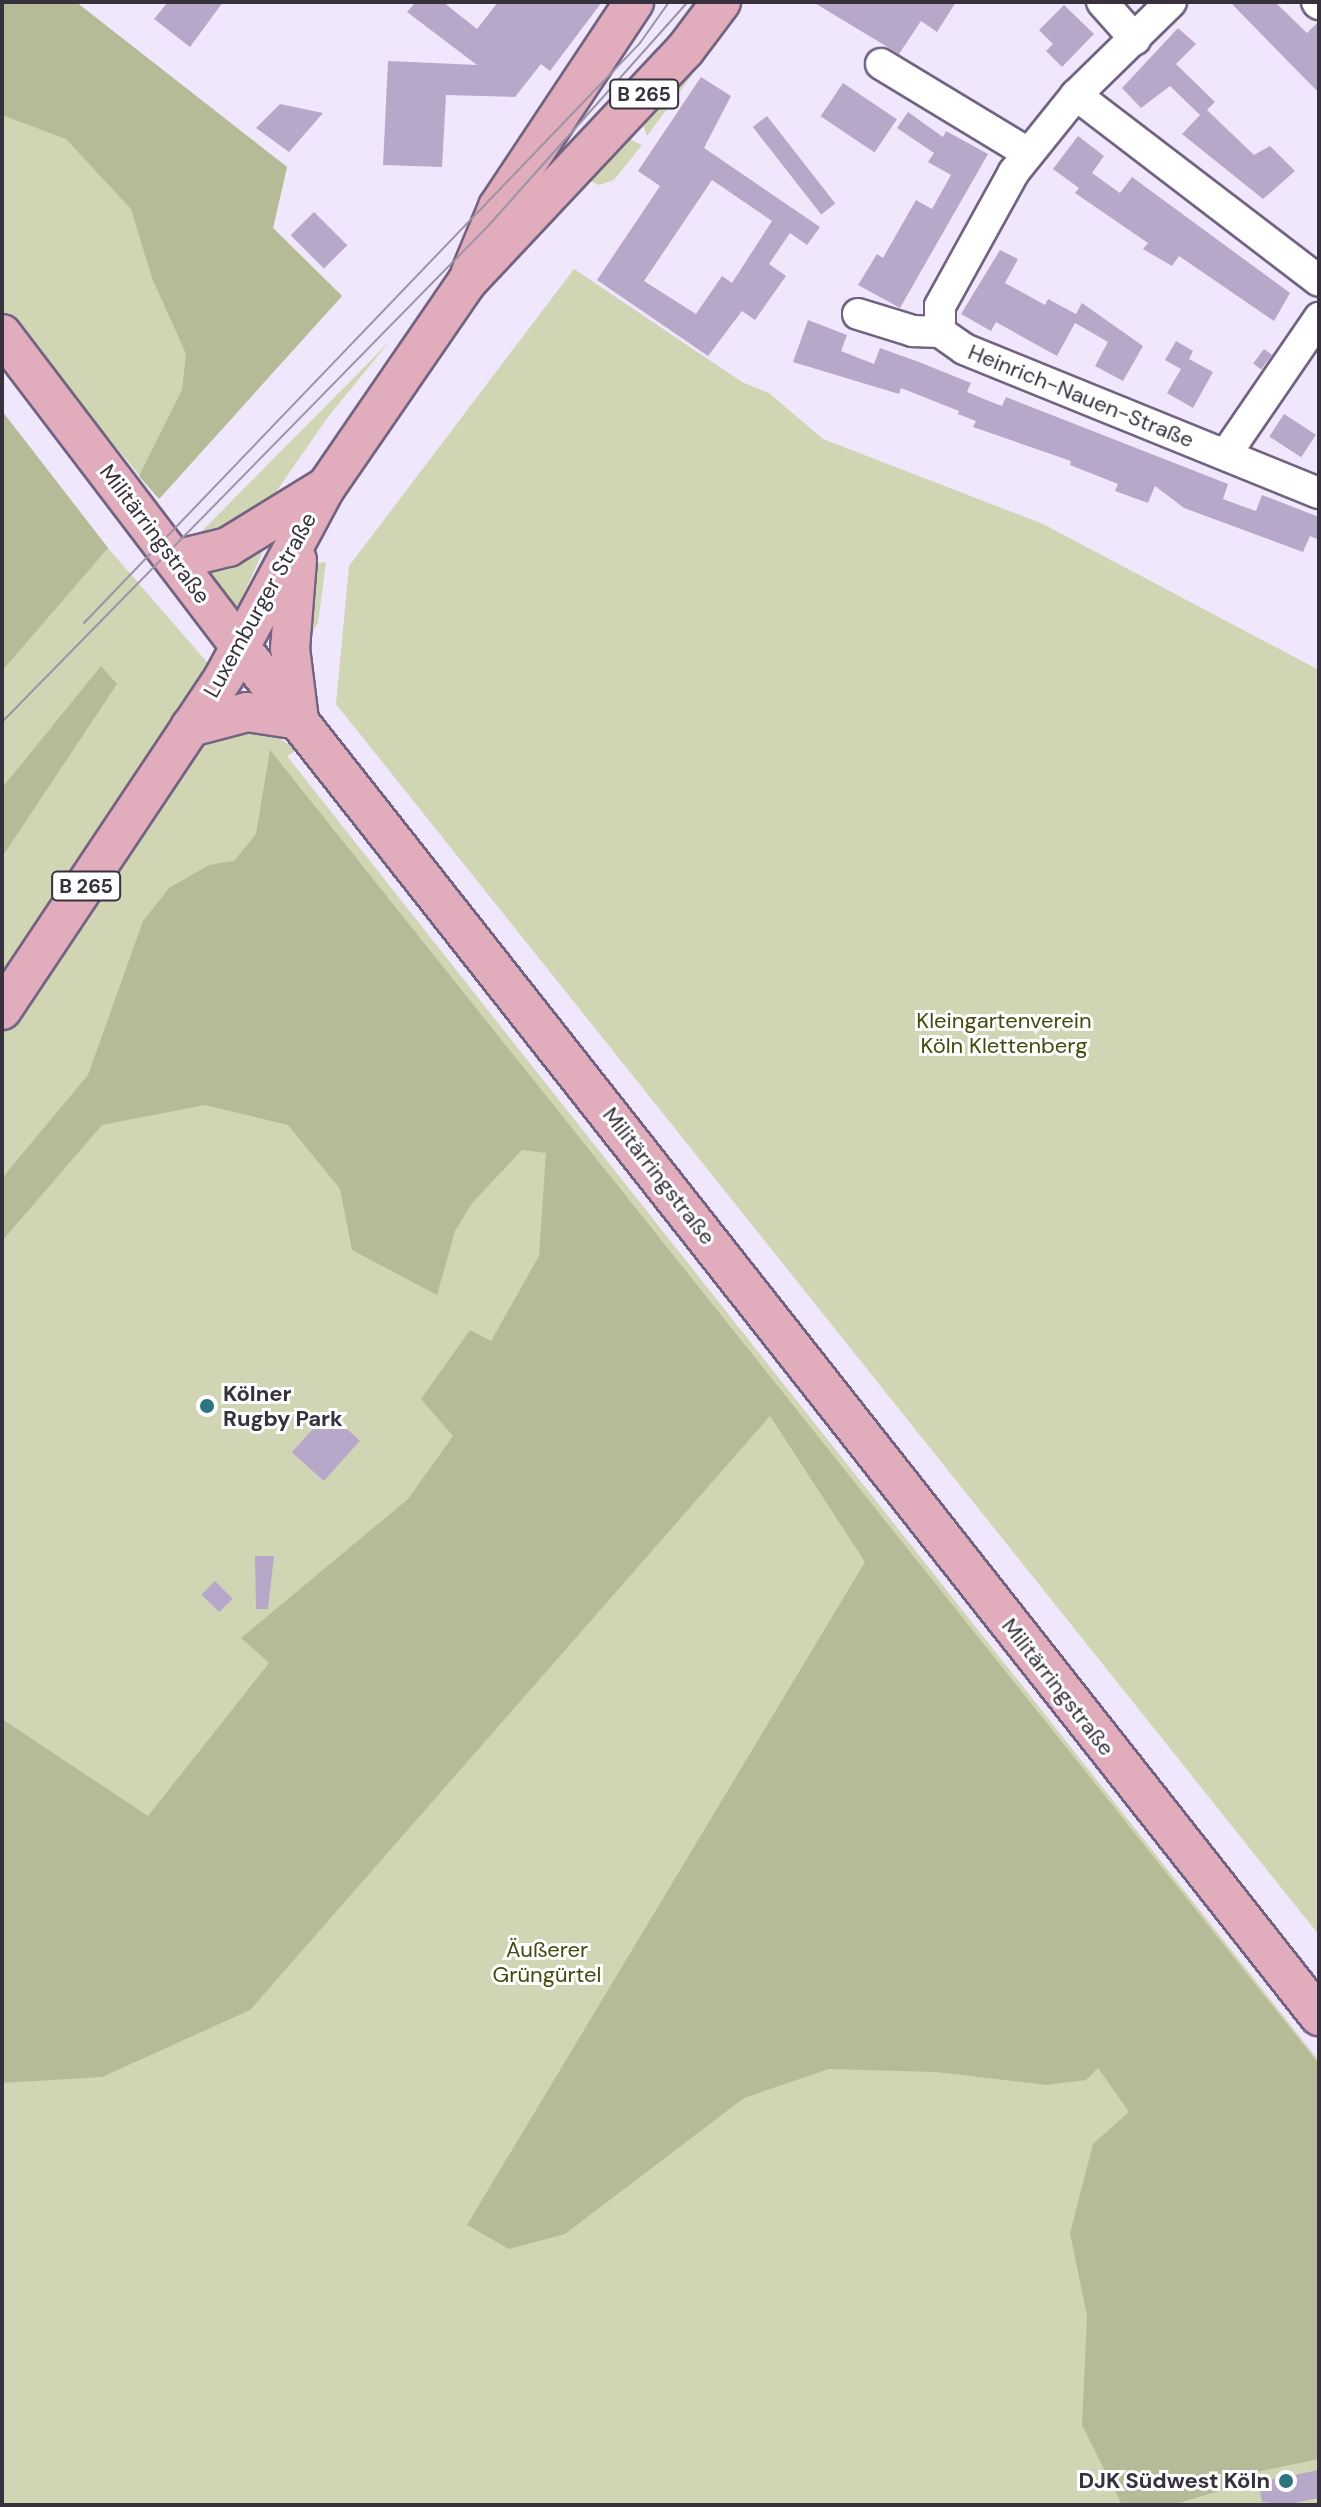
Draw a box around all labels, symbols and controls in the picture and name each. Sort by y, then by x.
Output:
road number: B 265 [608,78,680,110]
street label: Heinrich-Nauen-Straße [964,339,1198,453]
street label: Militärringstraße [94,459,216,609]
street label: Luxemburger Straße [198,508,322,702]
road number: B 265 [50,870,122,902]
park label: Kleingartenverein Köln Klettenberg [916,1007,1092,1058]
street label: Militärringstraße [597,1102,721,1250]
place label: Kölner Rugby Park [223,1380,343,1432]
marker: Kölner Rugby Park [198,1397,216,1415]
street label: Militärringstraße [996,1613,1120,1761]
park label: Äußerer Grüngürtel [493,1936,601,1988]
place label: DJK Südwest Köln [1078,2468,1270,2494]
marker: DJK Südwest Köln [1277,2472,1295,2490]

